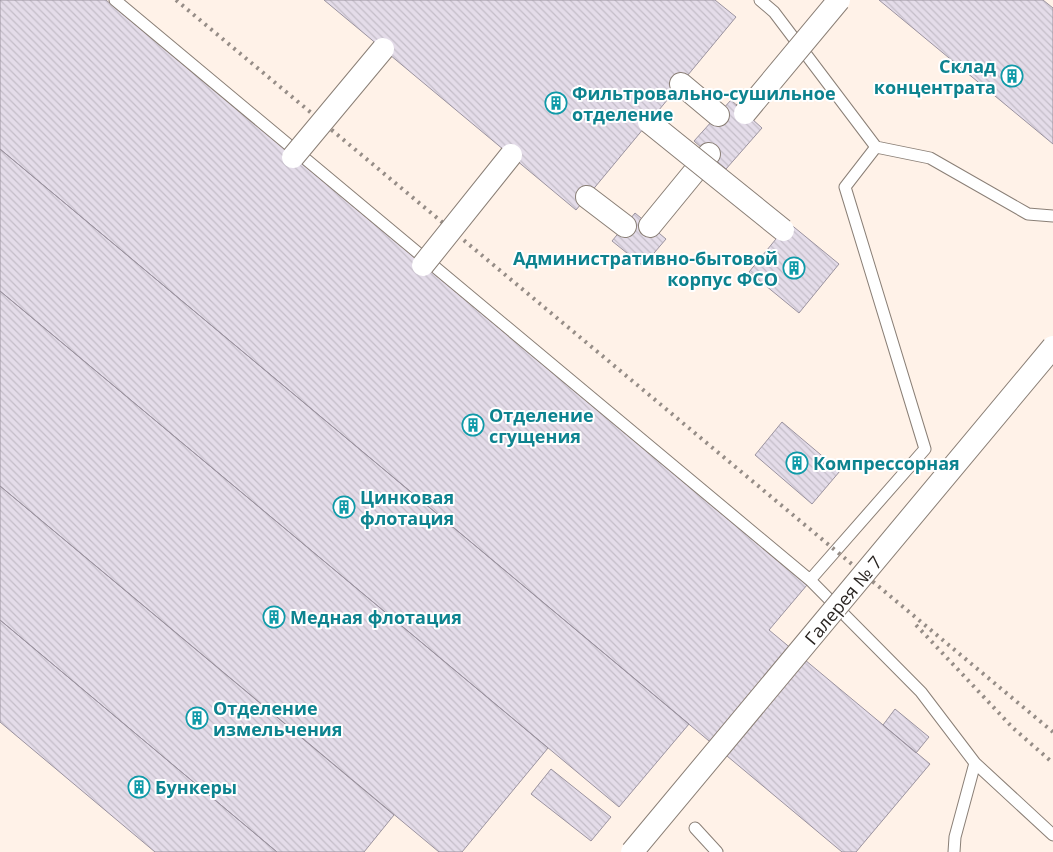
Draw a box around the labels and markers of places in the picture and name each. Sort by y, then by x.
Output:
place label: Склад концентрата [874,54,996,99]
building icon: Склад концентрата [1000,64,1024,88]
place label: Фильтровально-сушильное отделение [572,81,836,126]
building icon: Фильтровально-сушильное отделение [544,91,568,115]
place label: Административно-бытовой корпус ФСО [513,246,778,291]
building icon: Административно-бытовой корпус ФСО [782,256,806,280]
place label: Отделение сгущения [489,403,594,448]
building icon: Отделение сгущения [461,413,485,437]
building icon: Компрессорная [785,451,809,475]
place label: Компрессорная [813,451,960,475]
place label: Цинковая флотация [360,485,454,530]
building icon: Цинковая флотация [332,495,356,519]
building icon: Медная флотация [262,605,286,629]
place label: Медная флотация [290,605,462,629]
place label: Отделение измельчения [213,696,342,741]
building icon: Отделение измельчения [185,706,209,730]
building icon: Бункеры [127,775,151,799]
place label: Бункеры [155,775,237,799]

